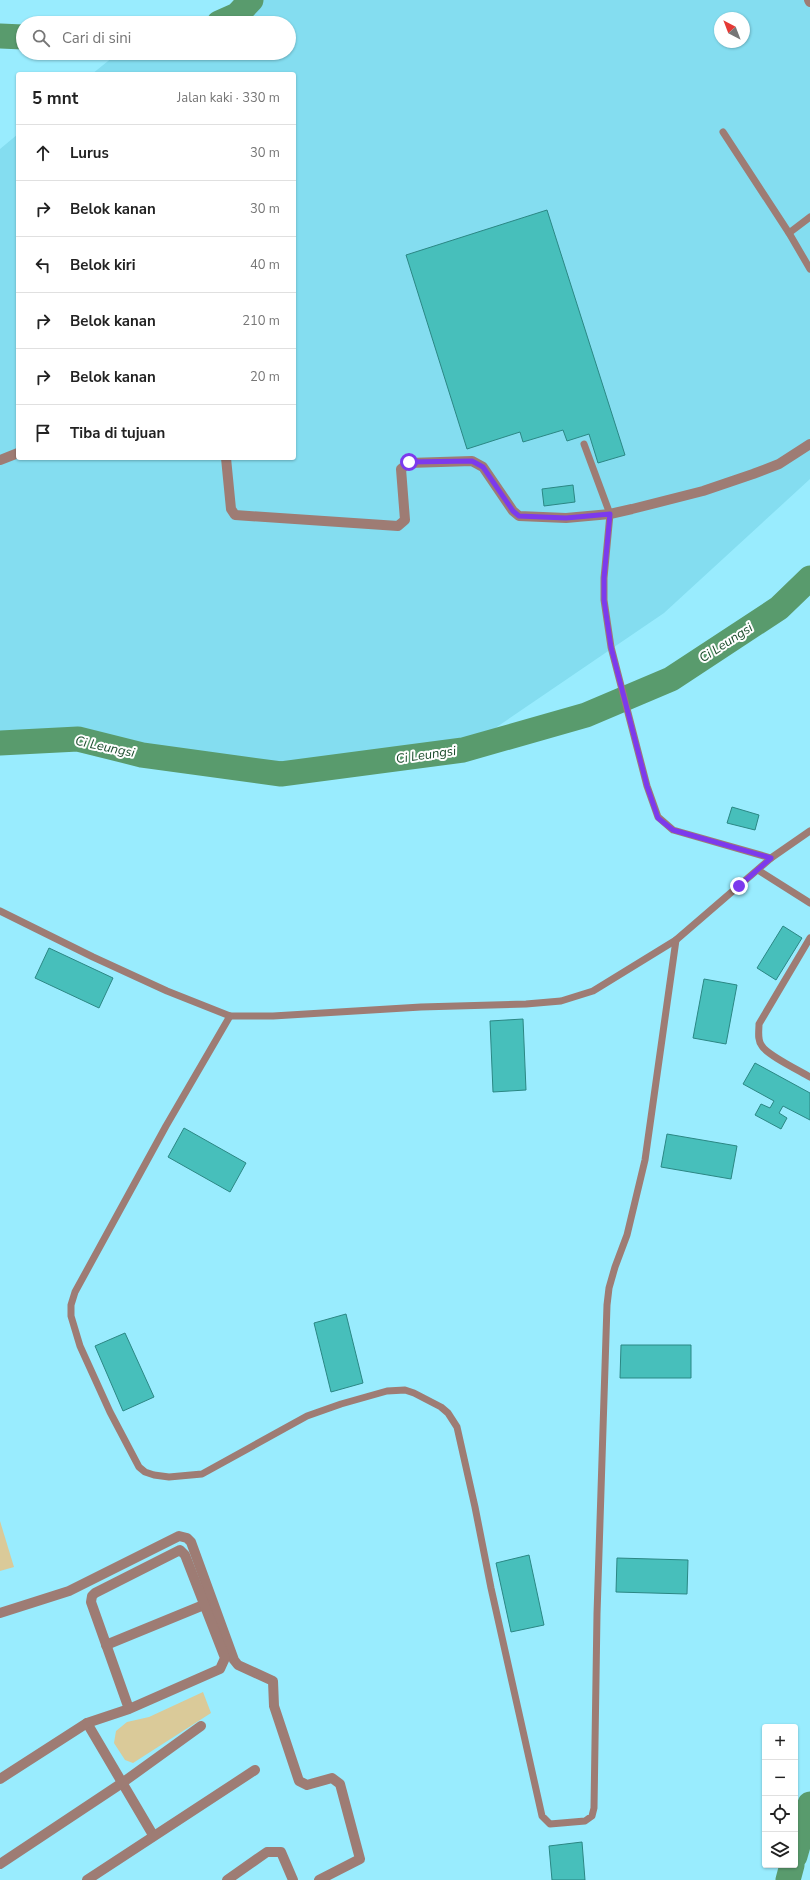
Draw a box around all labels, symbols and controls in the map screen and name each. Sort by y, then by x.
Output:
north arrow [714,12,750,48]
search box [16,16,296,60]
icon: search [30,27,52,49]
text: Cari di sini [62,28,131,48]
text: 5 mnt [32,87,78,110]
text: Jalan kaki · 330 m [177,89,280,107]
icon: ahead [32,142,54,164]
text: Lurus [70,143,109,163]
text: 30 m [250,144,280,162]
icon: right [32,198,54,220]
text: Belok kanan [70,199,156,219]
text: 30 m [250,200,280,218]
icon: left [32,254,54,276]
text: Belok kiri [70,255,135,275]
text: 40 m [250,256,280,274]
icon: right [32,310,54,332]
text: Belok kanan [70,311,156,331]
text: 210 m [242,312,280,330]
icon: right [32,366,54,388]
text: Belok kanan [70,367,156,387]
text: 20 m [250,368,280,386]
icon: arrive [32,422,54,444]
text: Tiba di tujuan [70,423,165,443]
route start [400,453,418,471]
water label: Ci Leungsi [696,618,757,667]
water label: Ci Leungsi [73,732,137,762]
water label: Ci Leungsi [395,742,458,768]
route end [730,877,748,895]
map controls [762,1724,798,1868]
button: + [762,1724,798,1760]
button: − [762,1760,798,1796]
button: locate [762,1796,798,1832]
button: layers [762,1832,798,1868]

